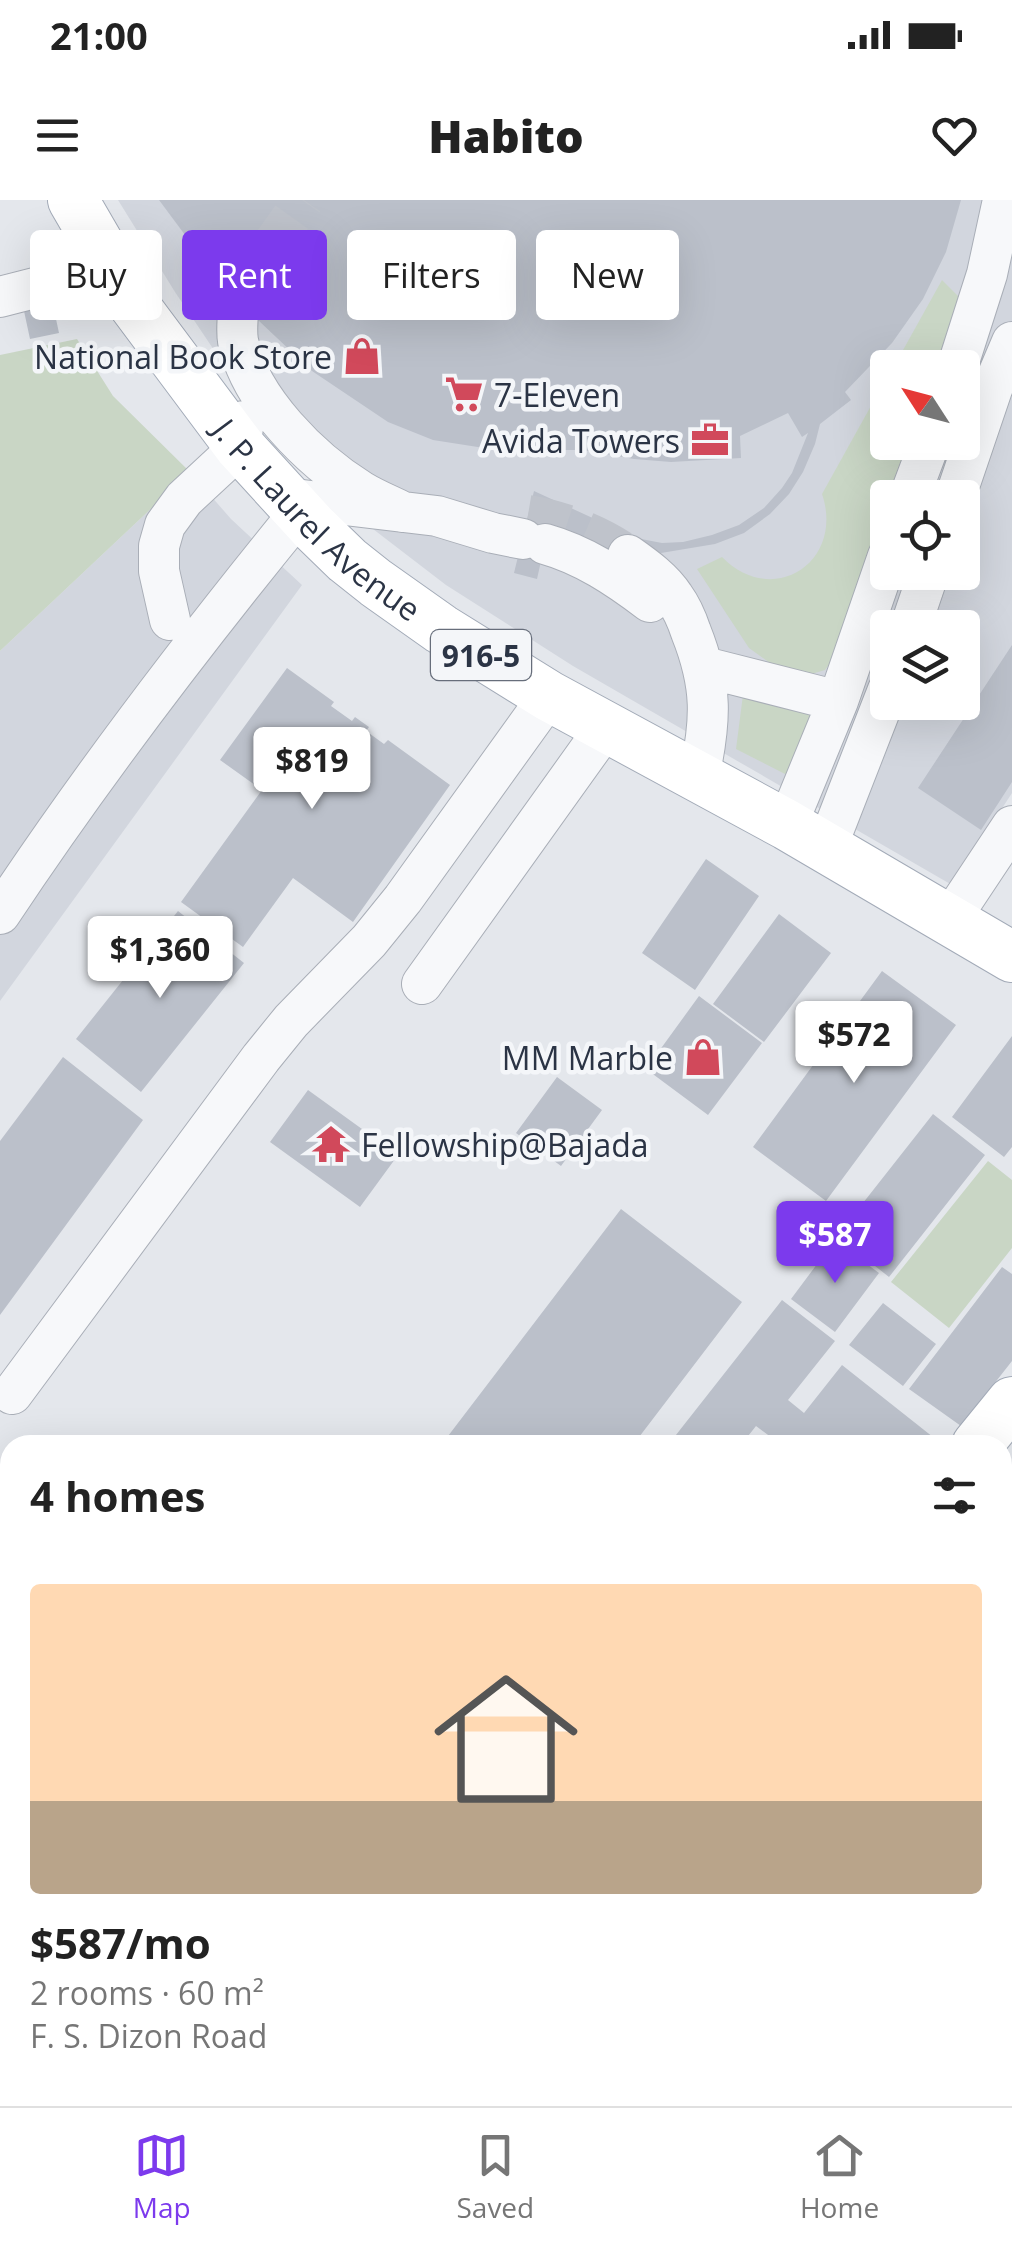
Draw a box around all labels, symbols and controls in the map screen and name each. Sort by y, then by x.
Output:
text: 21:00 [50,9,148,61]
text: Habito [428,105,584,166]
icon: menu [30,108,85,163]
icon: heart [927,108,982,163]
chip: Buy [30,230,162,320]
chip: Rent [182,230,327,320]
chip: Filters [347,230,516,320]
chip: New [536,230,679,320]
place label: National Book Store [34,335,332,378]
shop icon: National Book Store [341,335,383,377]
north arrow [870,350,980,460]
map controls [870,350,980,720]
supermarket icon: 7-Eleven [443,373,485,415]
place label: 7-Eleven [494,373,620,416]
street label: J. P. Laurel Avenue [203,407,430,630]
place label: Avida Towers [482,419,680,462]
office icon: Avida Towers [689,419,731,461]
button: locate [870,480,980,590]
button: layers [870,610,980,720]
road number: 916-5 [431,630,531,680]
pin: $819 [253,727,371,812]
text: $819 [275,738,349,781]
pin: $1,360 [79,916,241,1001]
text: $1,360 [110,927,210,970]
pin: $572 [795,1001,913,1086]
text: $572 [817,1012,891,1055]
place label: MM Marble [502,1036,673,1079]
shop icon: MM Marble [682,1036,724,1078]
temple icon: Fellowship@Bajada [310,1123,352,1165]
place label: Fellowship@Bajada [361,1123,649,1166]
pin: $587 [776,1201,894,1286]
text: $587 [798,1212,872,1255]
text: 4 homes [30,1467,205,1524]
icon: filters [927,1468,982,1523]
icon: home [416,1649,596,1829]
text: $587/mo [30,1914,211,1971]
text: 2 rooms · 60 m² [30,1971,264,2014]
text: F. S. Dizon Road [30,2014,267,2057]
tab: Map [133,2128,191,2226]
tab: Saved [456,2128,534,2226]
tab: Home [800,2128,879,2226]

